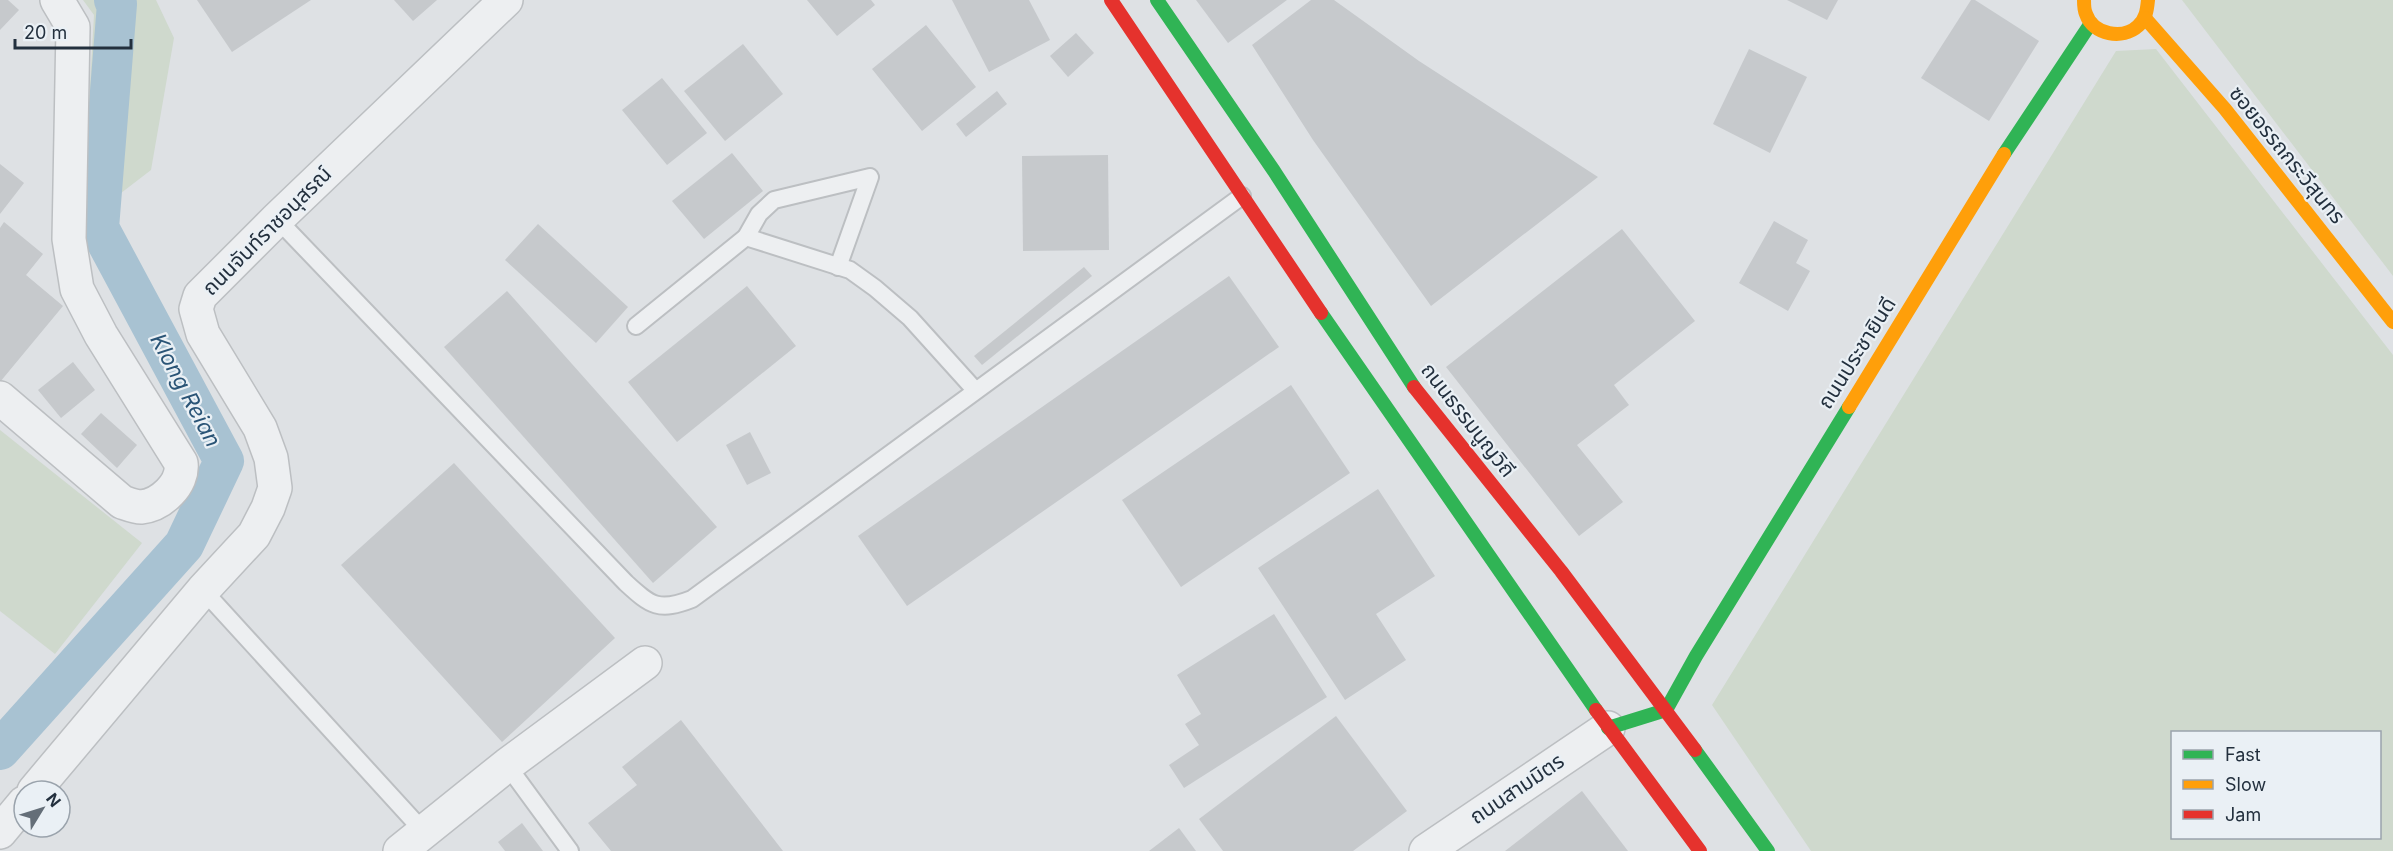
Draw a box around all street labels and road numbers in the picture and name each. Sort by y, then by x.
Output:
street label: ซอยอรรถกระวีสุนทร [2224,81,2350,229]
street label: ถนนจันท์ราชอนุสรณ์ [197,161,337,301]
street label: ถนนประชายินดี [1812,292,1901,413]
street label: ถนนธรรมนูญวิถี [1415,358,1521,482]
street label: ถนนสามมิตร [1465,748,1569,829]

